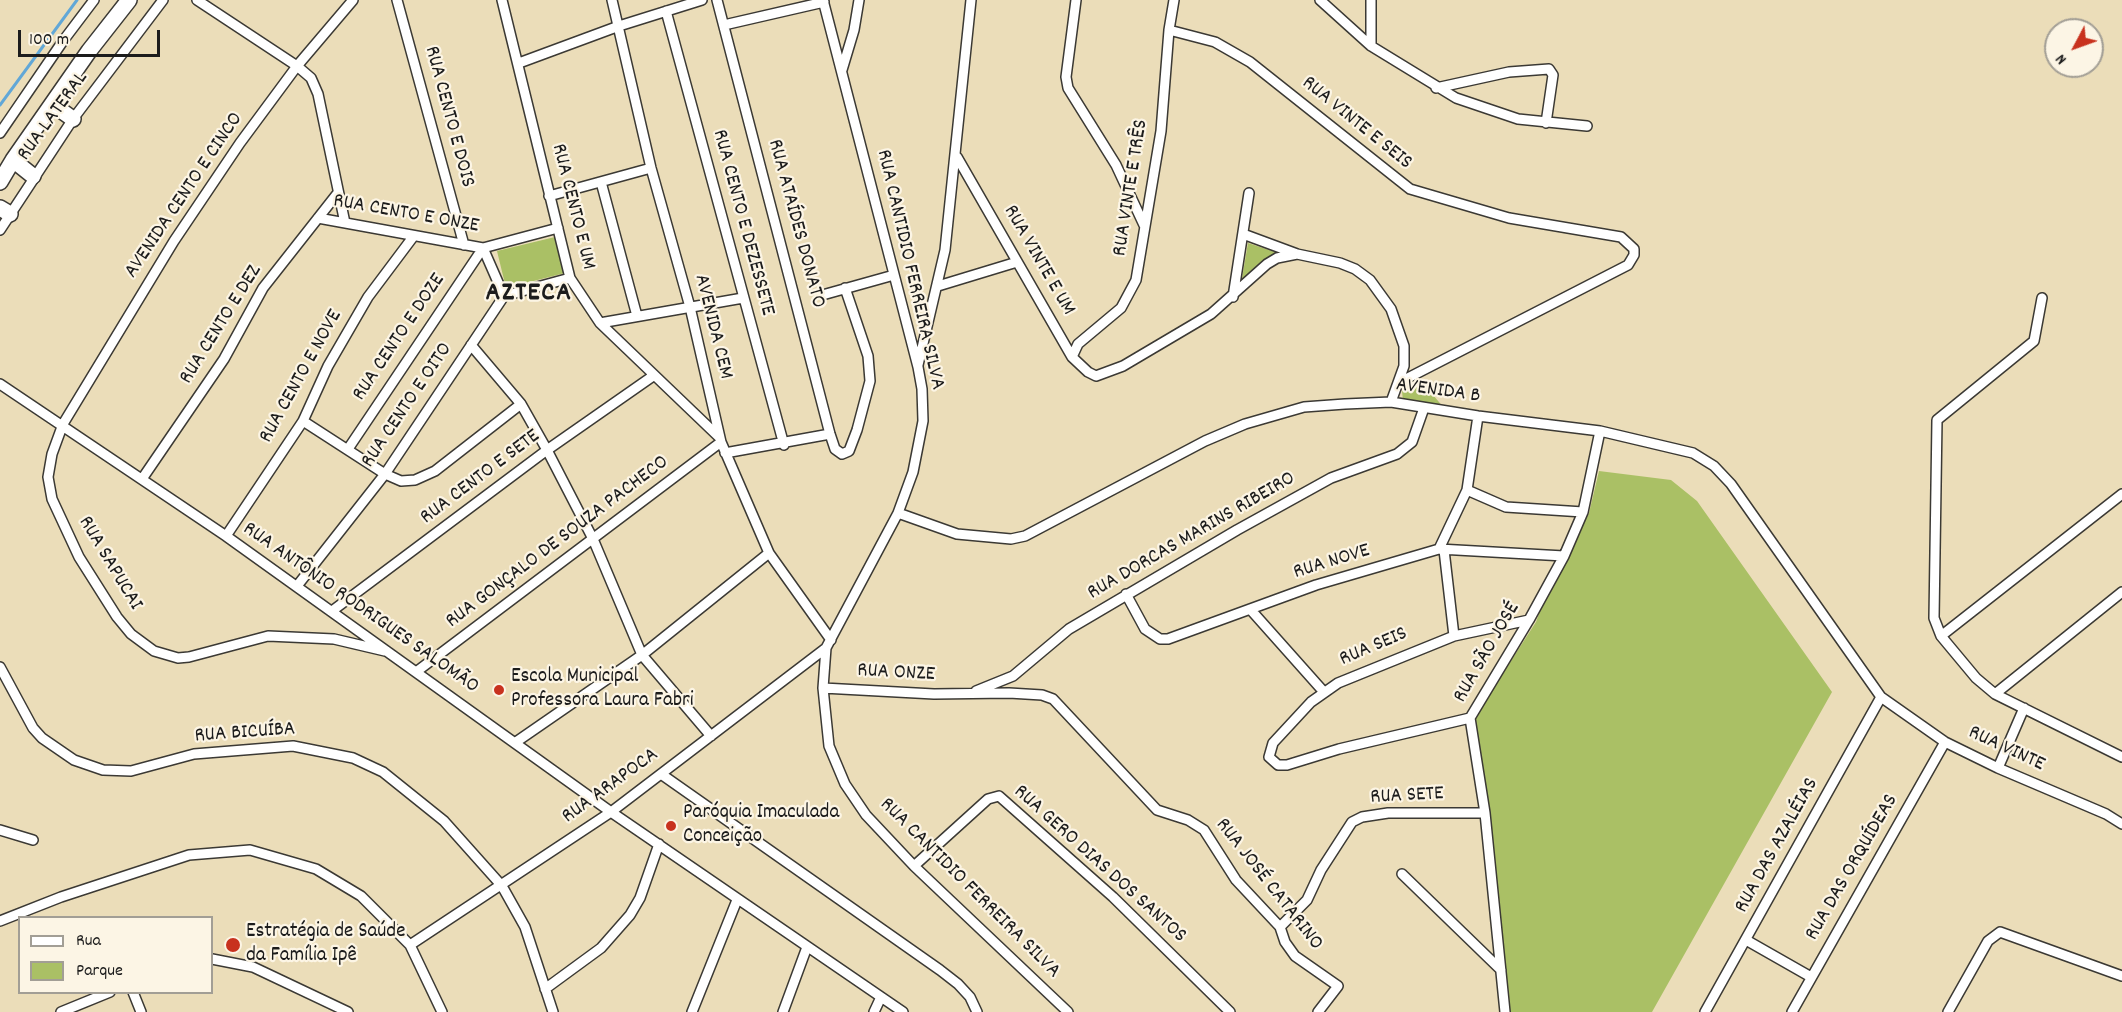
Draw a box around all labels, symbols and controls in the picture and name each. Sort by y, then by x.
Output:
scale bar [21,18,164,56]
north arrow [2044,18,2104,78]
text: 100 m [29,28,69,53]
street label: RUA CENTO E DOIS [417,44,479,190]
text: N [2050,48,2073,69]
street label: RUA LATERAL [13,67,95,167]
street label: RUA VINTE E SEIS [1296,72,1416,176]
street label: AVENIDA CENTO E CINCO [120,108,250,284]
street label: RUA VINTE E TRÊS [1109,118,1155,258]
street label: RUA CENTO E DEZESSETE [705,127,779,319]
street label: RUA ATAÍDES DONATO [760,137,830,311]
street label: RUA CENTO E UM [544,141,600,273]
street label: RUA CANTIDIO FERREIRA SILVA [869,147,949,393]
street label: RUA CENTO E ONZE [331,190,481,240]
street label: RUA VINTE E UM [996,201,1080,321]
street label: RUA CENTO E DEZ [175,261,269,389]
street label: RUA CENTO E DOZE [348,270,452,406]
street label: AVENIDA CEM [687,272,737,382]
district label: AZTECA [486,279,572,311]
street label: RUA CENTO E NOVE [255,306,349,448]
street label: RUA CENTO E OITO [357,339,459,473]
street label: AVENIDA B [1394,374,1482,410]
street label: RUA CENTO E SETE [416,425,546,531]
street label: RUA GONÇALO DE SOUZA PACHECO [442,451,674,635]
street label: RUA DORCAS MARINS RIBEIRO [1084,467,1300,607]
street label: RUA SAPUCAI [71,512,147,616]
street label: RUA ANTÔNIO RODRIGUES SALOMÃO [237,518,483,700]
street label: RUA NOVE [1291,539,1373,587]
street label: RUA SÃO JOSÉ [1449,598,1527,708]
street label: RUA SEIS [1336,622,1412,674]
street label: RUA ONZE [856,659,936,689]
place label: Escola Municipal Professora Laura Fabri [511,665,694,715]
marker: Escola Municipal Professora Laura Fabri [492,683,506,697]
street label: RUA BICUÍBA [194,718,296,750]
street label: RUA VINTE [1964,721,2048,779]
street label: RUA ARAPOCA [558,744,664,830]
street label: RUA DAS AZALÉIAS [1730,774,1826,918]
street label: RUA GERO DIAS DOS SANTOS [1007,781,1191,949]
street label: RUA SETE [1370,782,1444,812]
street label: RUA DAS ORQUÍDEAS [1801,790,1905,946]
street label: RUA CANTIDIO FERREIRA SILVA [873,793,1065,985]
place label: Paróquia Imaculada Conceição [683,801,839,851]
street label: RUA JOSÉ CATARINO [1209,814,1327,956]
marker: Paróquia Imaculada Conceição [664,819,678,833]
legend [18,916,213,994]
place label: Estratégia de Saúde da Família Ipê [246,920,405,970]
text: Rua [76,929,101,954]
marker: Estratégia de Saúde da Família Ipê [224,936,242,954]
text: Parque [76,959,123,984]

